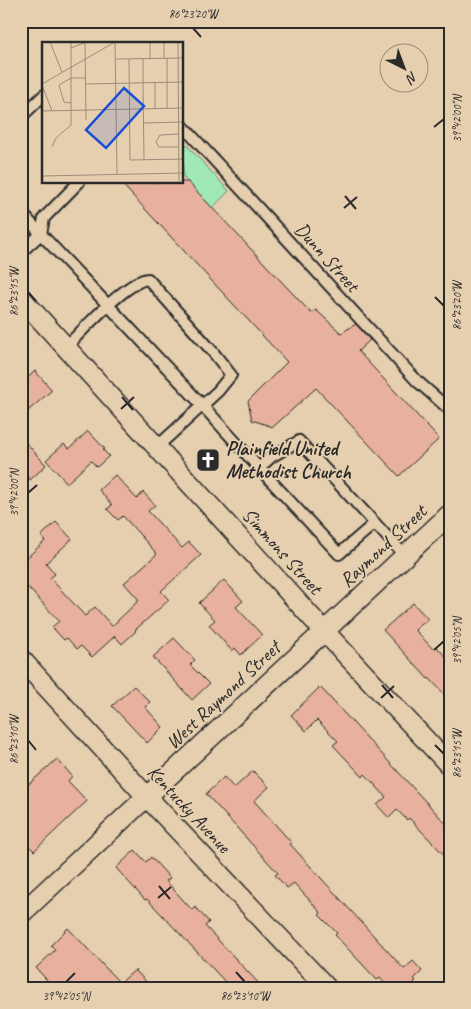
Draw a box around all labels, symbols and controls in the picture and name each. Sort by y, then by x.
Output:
text: 86°23'20"W [169,6,220,22]
inset map [42,42,184,184]
north arrow [378,42,428,92]
text: N [402,68,421,88]
text: 39°42'00"N [449,94,465,143]
street label: Dunn Street [289,217,366,299]
text: 86°23'15"W [6,265,22,316]
text: 86°23'20"W [449,279,465,330]
place label: Plainfield United Methodist Church [226,436,351,484]
church icon: Plainfield United Methodist Church [195,447,221,473]
text: 39°42'00"N [6,468,22,517]
street label: Raymond Street [334,498,433,593]
street label: Simmons Street [237,502,329,601]
text: 39°42'05"N [449,616,465,665]
street label: West Raymond Street [160,633,288,755]
text: 86°23'10"W [6,713,22,764]
text: 86°23'15"W [449,727,465,778]
street label: Kentucky Avenue [142,760,237,859]
text: 39°42'05"N [42,988,91,1004]
text: 86°23'10"W [221,988,272,1004]

